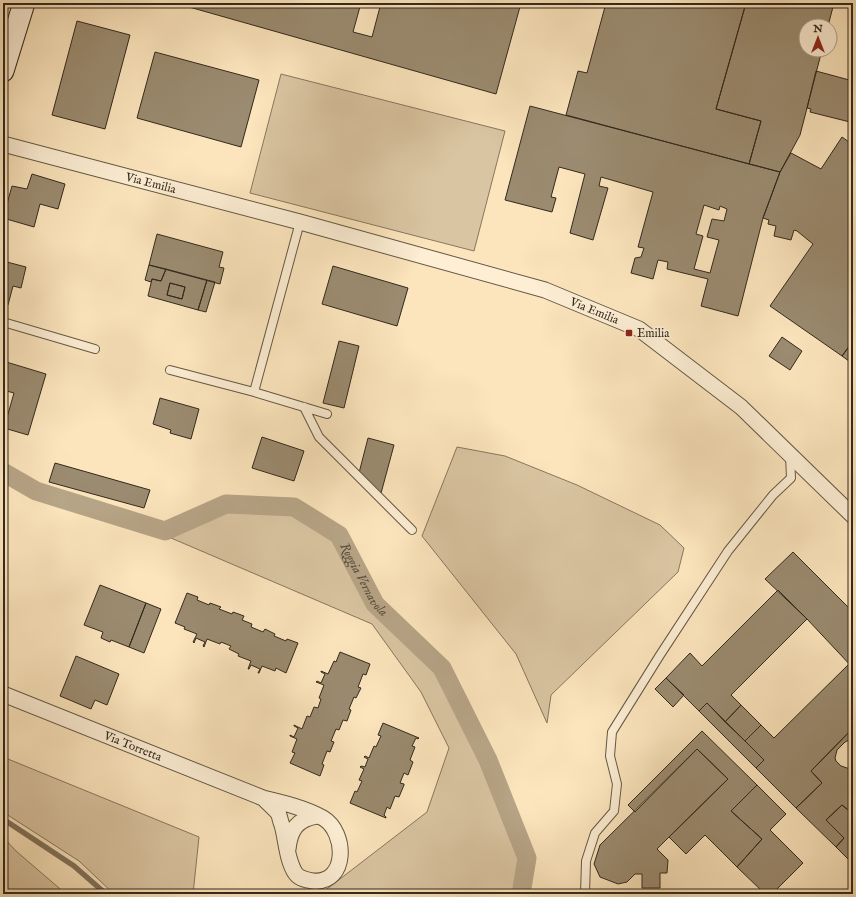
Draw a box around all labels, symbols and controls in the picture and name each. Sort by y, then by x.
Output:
north arrow [798,18,838,58]
text: N [812,22,823,36]
street label: Via Emilia [123,169,179,197]
street label: Via Emilia [567,293,622,328]
place label: Emilia [637,326,670,341]
marker: Emilia [624,328,634,338]
water label: Roggia Vernavola [336,540,392,620]
street label: Via Torretta [101,727,165,765]

